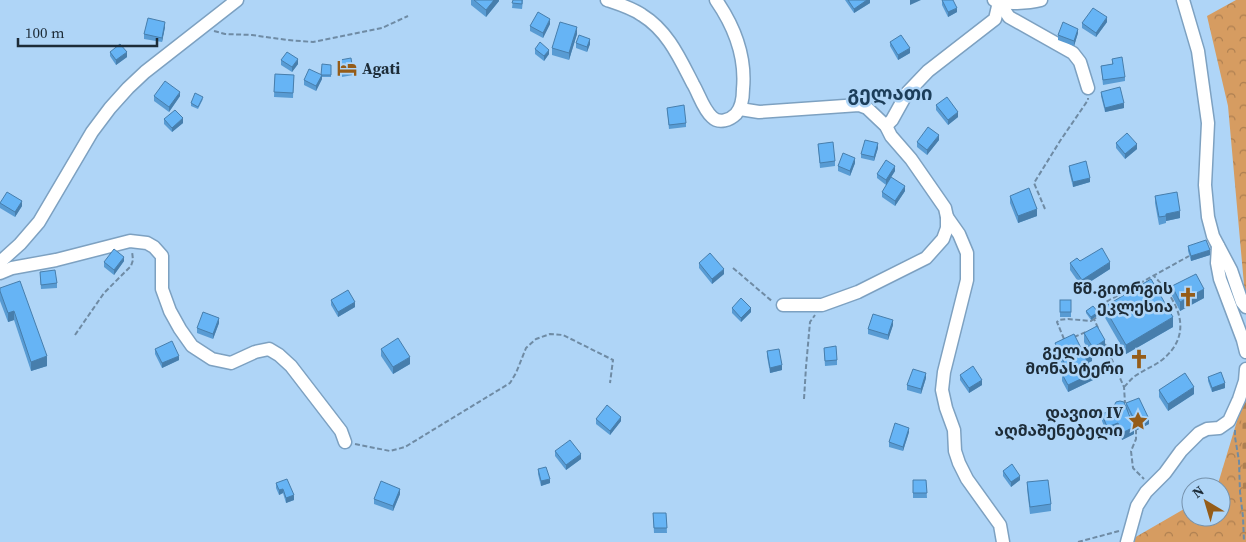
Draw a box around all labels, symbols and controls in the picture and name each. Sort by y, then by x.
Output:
scale bar [18,15,156,47]
text: 100 m [25,22,65,43]
hotel icon: Agati [336,57,358,79]
place label: Agati [362,57,400,79]
district label: გელათი [847,80,933,106]
place label: წმ.გიორგის ეკლესია [1073,277,1173,317]
church icon: წმ.გიორგის ეკლესია [1177,286,1199,308]
place label: გელათის მონასტერი [1025,339,1124,379]
church icon: გელათის მონასტერი [1128,348,1150,370]
place label: დავით IV აღმაშენებელი [995,401,1123,441]
place icon: დავით IV აღმაშენებელი [1127,410,1149,432]
north arrow [1181,477,1231,527]
text: N [1188,481,1208,503]

